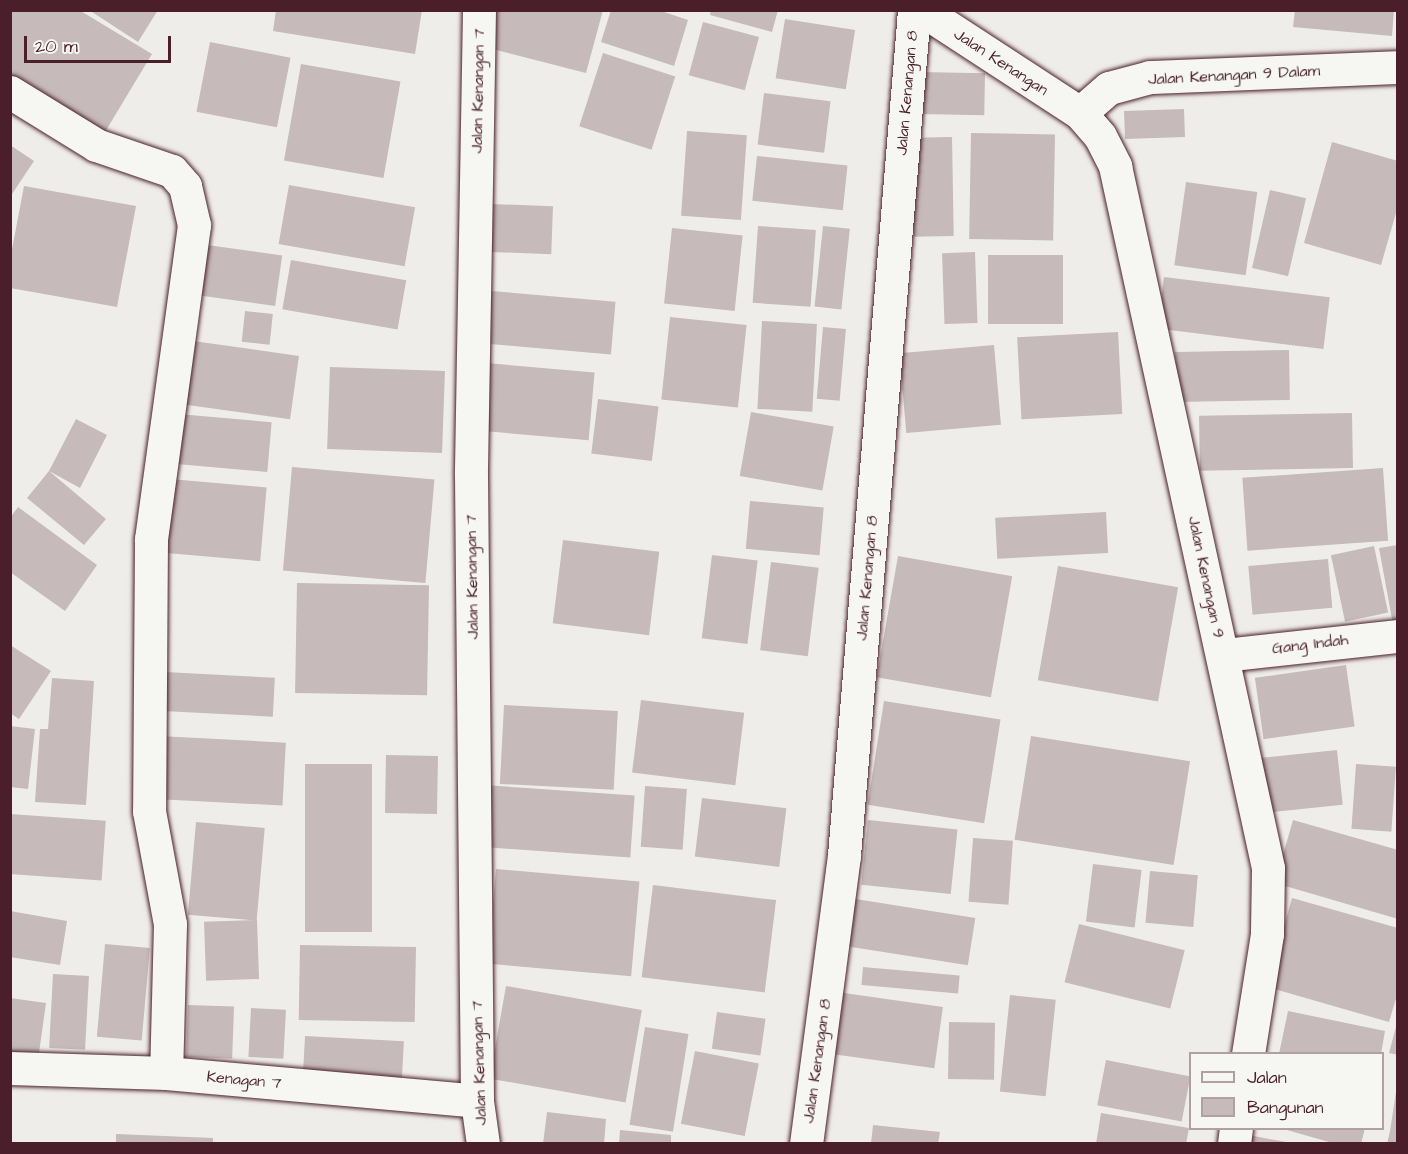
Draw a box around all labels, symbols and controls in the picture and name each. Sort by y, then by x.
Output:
scale bar [27,24,174,62]
street label: Jalan Kenangan [950,24,1052,100]
street label: Jalan Kenangan 7 [467,28,489,154]
street label: Jalan Kenangan 8 [892,30,922,156]
text: 20 m [35,34,78,59]
street label: Jalan Kenangan 9 Dalam [1148,61,1320,89]
street label: Jalan Kenangan 7 [461,514,483,640]
street label: Jalan Kenangan 9 [1184,514,1228,640]
street label: Jalan Kenangan 8 [852,515,882,641]
street label: Gang Indah [1271,630,1349,658]
street label: Jalan Kenangan 8 [799,998,835,1124]
street label: Jalan Kenangan 7 [467,1000,491,1126]
legend [1189,1052,1384,1130]
text: Jalan [1247,1065,1287,1090]
street label: Kenagan 7 [206,1067,282,1093]
text: Bangunan [1247,1095,1324,1120]

